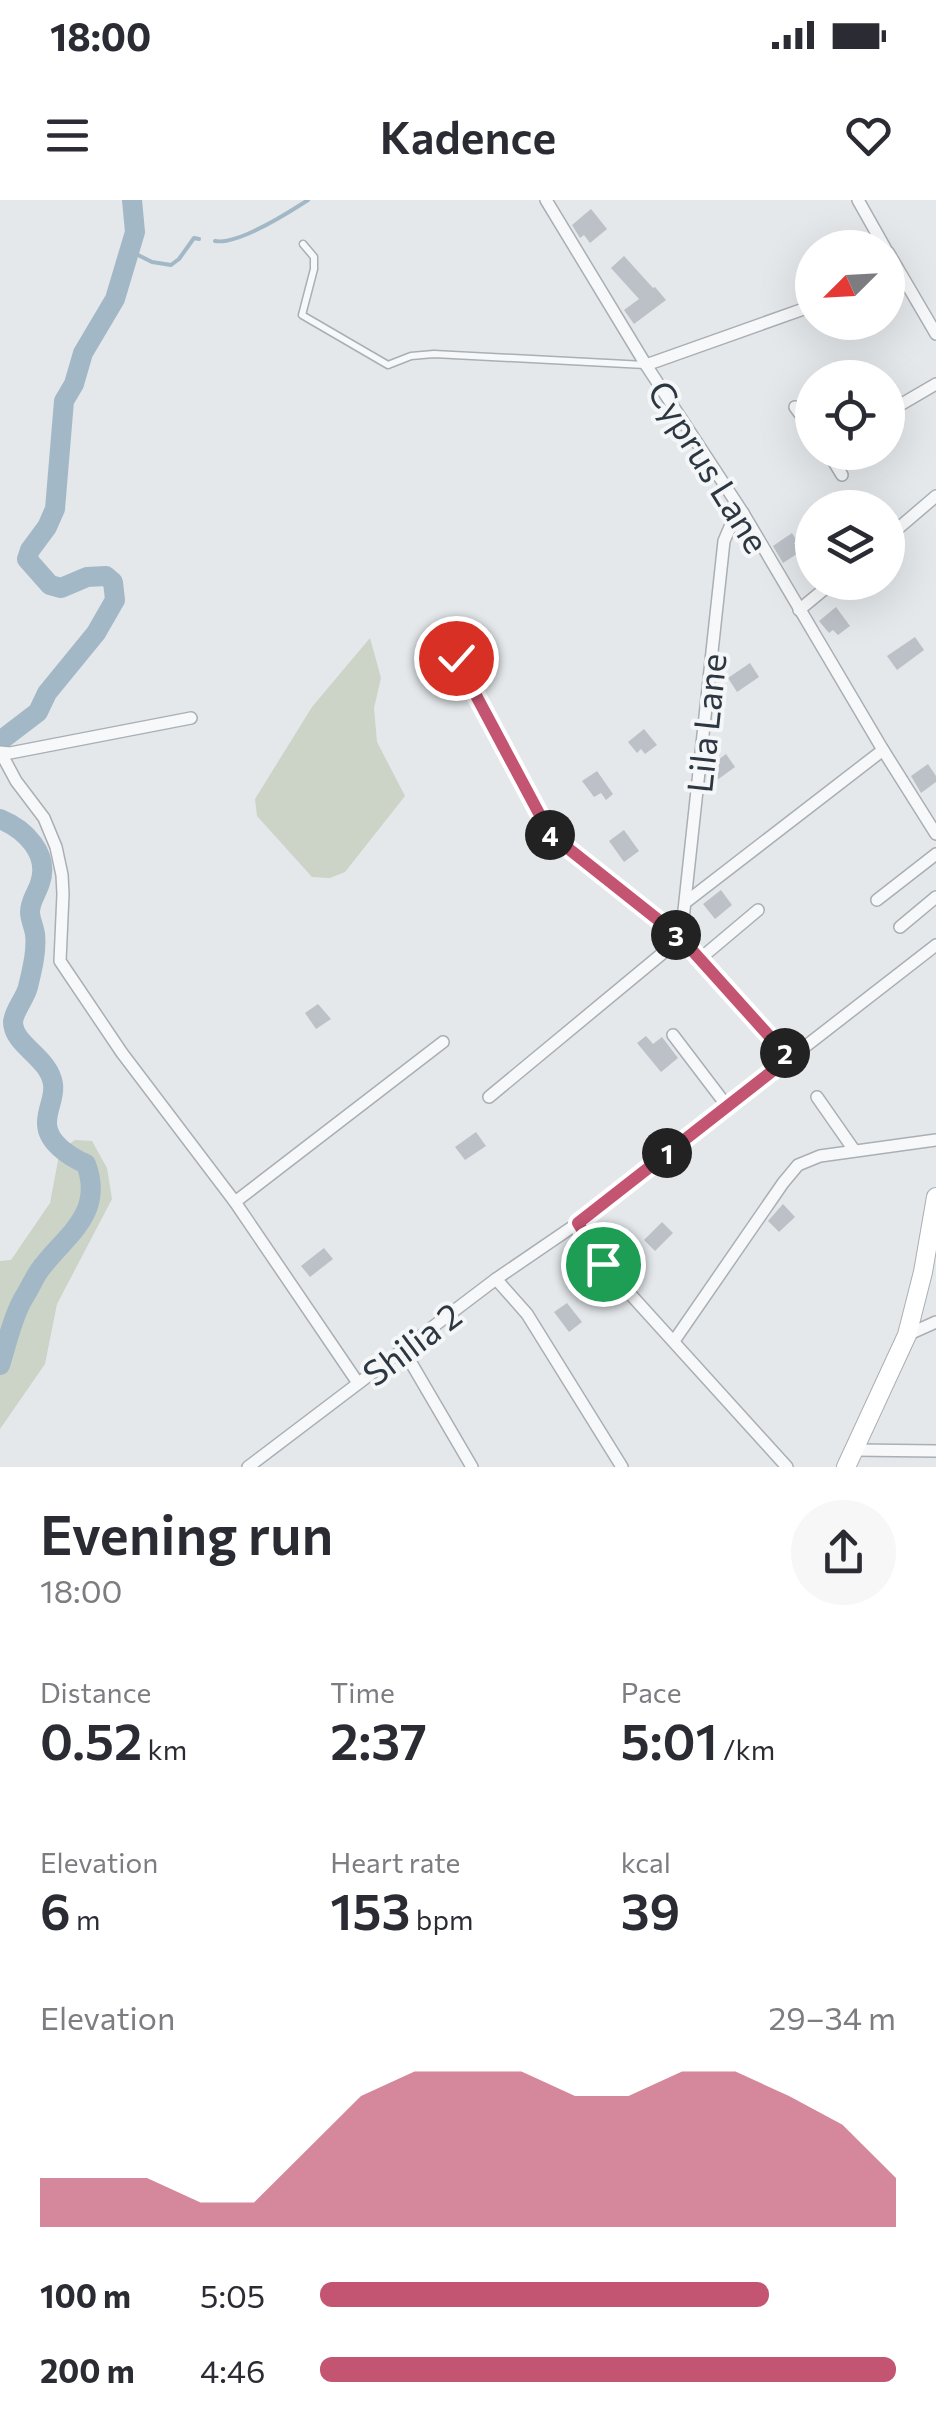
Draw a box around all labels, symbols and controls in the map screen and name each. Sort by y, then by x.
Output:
text: 18:00 [50,12,151,59]
icon: menu [40,108,95,163]
text: Kadence [380,108,556,163]
icon: heart [841,108,896,163]
north arrow [795,230,905,340]
map controls [795,230,905,600]
button: locate [795,360,905,470]
street label: Cyprus Lane [640,372,780,560]
button: layers [795,490,905,600]
pin [414,616,499,701]
icon: check [429,631,484,686]
street label: Lila Lane [676,651,734,795]
pin: 4 [525,810,575,860]
text: 4 [541,818,559,852]
pin: 3 [651,910,701,960]
text: 3 [668,918,684,952]
pin: 2 [760,1028,810,1078]
text: 2 [777,1036,793,1070]
pin: 1 [642,1128,692,1178]
text: 1 [661,1136,673,1170]
pin [561,1222,646,1307]
icon: arrive [576,1237,631,1292]
street label: Shilia 2 [353,1292,469,1394]
text: Evening run [40,1499,333,1566]
button: share [791,1500,896,1605]
text: 18:00 [40,1570,122,1610]
text: Distance [40,1675,151,1709]
text: Time [330,1675,395,1709]
text: Pace [621,1675,682,1709]
text: 0.52 [40,1709,142,1770]
text: 2:37 [330,1709,427,1770]
text: 5:01 [621,1709,718,1770]
text: km [142,1732,187,1766]
text: /km [718,1732,775,1766]
text: Elevation [40,1845,158,1879]
text: Heart rate [330,1845,460,1879]
text: kcal [621,1845,671,1879]
text: 6 [40,1879,71,1940]
text: 153 [330,1879,410,1940]
text: 39 [621,1879,680,1940]
text: m [71,1902,100,1936]
text: bpm [410,1902,473,1936]
text: Elevation [40,1997,175,2037]
text: 29–34 m [769,1997,896,2037]
text: 100 m [40,2275,131,2315]
text: 5:05 [200,2275,265,2315]
text: 200 m [40,2350,135,2390]
text: 4:46 [200,2350,265,2390]

